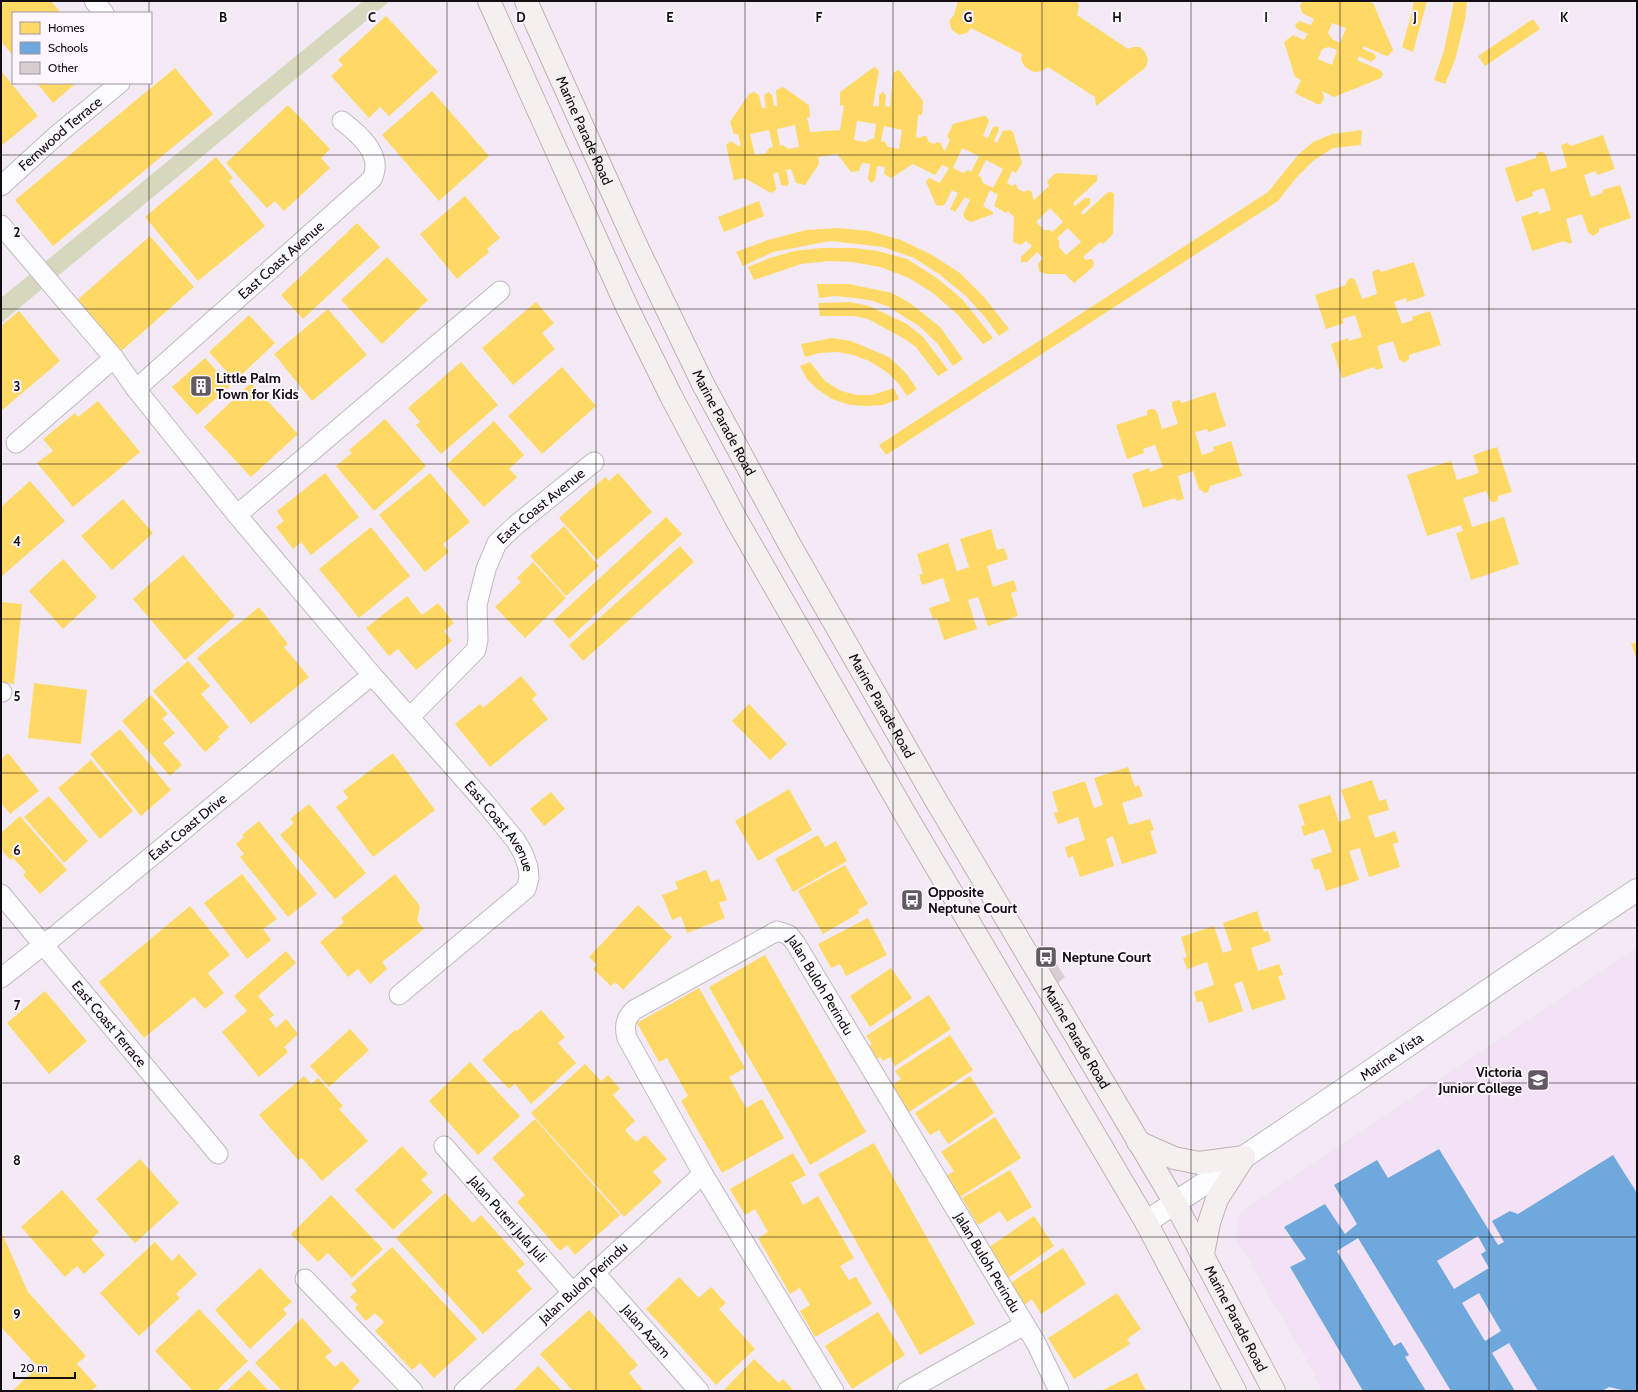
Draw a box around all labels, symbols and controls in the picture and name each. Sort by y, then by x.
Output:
text: B [219,9,227,25]
text: C [368,9,376,25]
text: D [516,9,526,25]
text: E [666,9,674,25]
text: F [816,9,823,25]
text: G [964,9,973,25]
text: H [1112,9,1122,25]
text: I [1264,9,1268,25]
text: J [1412,9,1417,25]
text: K [1560,9,1569,25]
legend [12,12,152,84]
text: Homes [48,20,85,35]
text: Schools [48,40,88,55]
text: Other [48,60,78,75]
street label: Marine Parade Road [552,73,617,188]
street label: Fernwood Terrace [15,93,106,175]
street label: East Coast Avenue [234,217,328,303]
text: 2 [14,224,21,240]
street label: Marine Parade Road [688,367,760,479]
place label: Little Palm Town for Kids [216,369,299,403]
building icon: Little Palm Town for Kids [188,373,214,399]
text: 3 [13,378,21,394]
street label: East Coast Avenue [493,464,588,548]
text: 4 [13,533,21,549]
street label: Marine Parade Road [845,650,919,761]
text: 5 [14,688,21,704]
street label: East Coast Avenue [461,777,537,872]
street label: East Coast Drive [145,789,230,864]
text: 6 [13,842,21,858]
place label: Opposite Neptune Court [928,883,1017,917]
bus stop icon: Opposite Neptune Court [899,887,925,913]
street label: Jalan Buloh Perindu [783,930,858,1038]
bus stop icon: Neptune Court [1033,944,1059,970]
place label: Neptune Court [1062,948,1151,966]
street label: East Coast Terrace [68,977,151,1071]
street label: Marine Parade Road [1039,982,1114,1092]
text: 7 [14,997,21,1013]
street label: Marine Vista [1356,1028,1427,1085]
place label: Victoria Junior College [1438,1063,1522,1097]
school or university icon: Victoria Junior College [1525,1067,1551,1093]
text: 8 [13,1152,21,1168]
street label: Jalan Puteri Jula Juli [464,1171,551,1266]
street label: Jalan Buloh Perindu [950,1208,1025,1316]
street label: Jalan Buloh Perindu [534,1238,631,1328]
street label: Marine Parade Road [1200,1262,1271,1375]
street label: Jalan Azam [617,1300,675,1362]
text: 9 [13,1306,21,1322]
scale bar [14,1354,75,1380]
text: 20 m [20,1360,48,1375]

